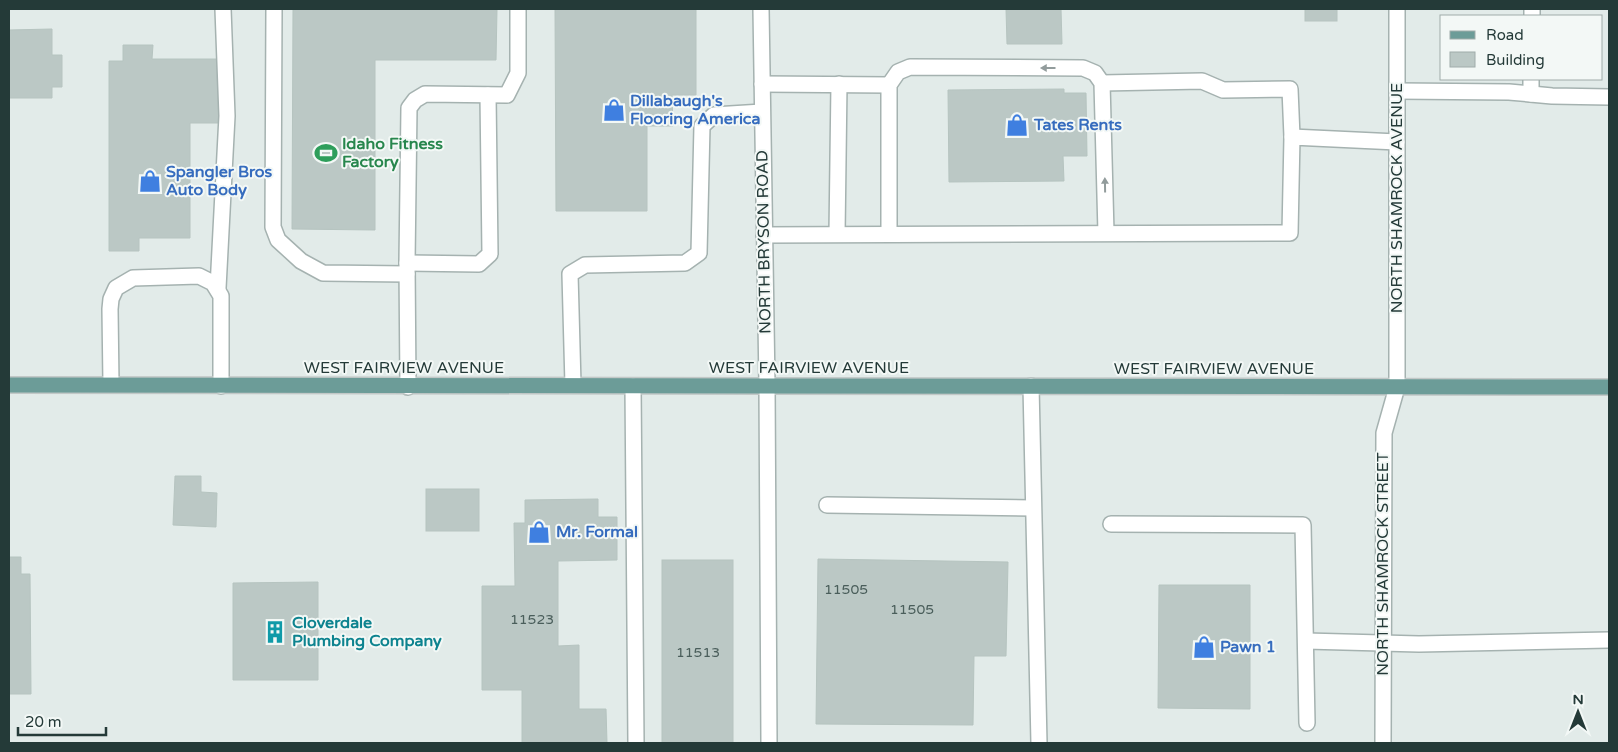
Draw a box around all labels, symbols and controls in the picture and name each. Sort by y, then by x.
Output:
legend [1440,15,1603,80]
text: Road [1486,26,1524,44]
text: Building [1486,51,1545,69]
one-way arrow [1039,64,1055,72]
street label: NORTH SHAMROCK AVENUE [1387,83,1407,313]
place label: Dillabaugh's Flooring America [630,91,760,129]
shop icon: Dillabaugh's Flooring America [601,97,627,123]
shop icon: Tates Rents [1004,112,1030,138]
place label: Tates Rents [1033,115,1122,135]
place label: Idaho Fitness Factory [342,134,443,172]
sports icon: Idaho Fitness Factory [313,140,339,166]
street label: NORTH BRYSON ROAD [752,150,776,334]
place label: Spangler Bros Auto Body [166,162,273,200]
shop icon: Spangler Bros Auto Body [137,168,163,194]
one-way arrow [1101,176,1109,192]
street label: WEST FAIRVIEW AVENUE [304,358,504,378]
street label: WEST FAIRVIEW AVENUE [709,358,909,378]
street label: WEST FAIRVIEW AVENUE [1114,359,1314,379]
street label: NORTH SHAMROCK STREET [1373,452,1393,676]
shop icon: Mr. Formal [526,519,552,545]
place label: Mr. Formal [556,522,638,542]
house number: 11505 [824,581,868,598]
house number: 11505 [890,601,934,618]
house number: 11523 [510,611,554,628]
place label: Cloverdale Plumbing Company [292,613,442,651]
building icon: Cloverdale Plumbing Company [262,619,288,645]
shop icon: Pawn 1 [1191,634,1217,660]
place label: Pawn 1 [1220,637,1276,657]
house number: 11513 [676,644,720,661]
north arrow [1553,687,1603,737]
text: N [1572,691,1584,708]
scale bar [18,704,105,736]
text: 20 m [25,713,62,731]

